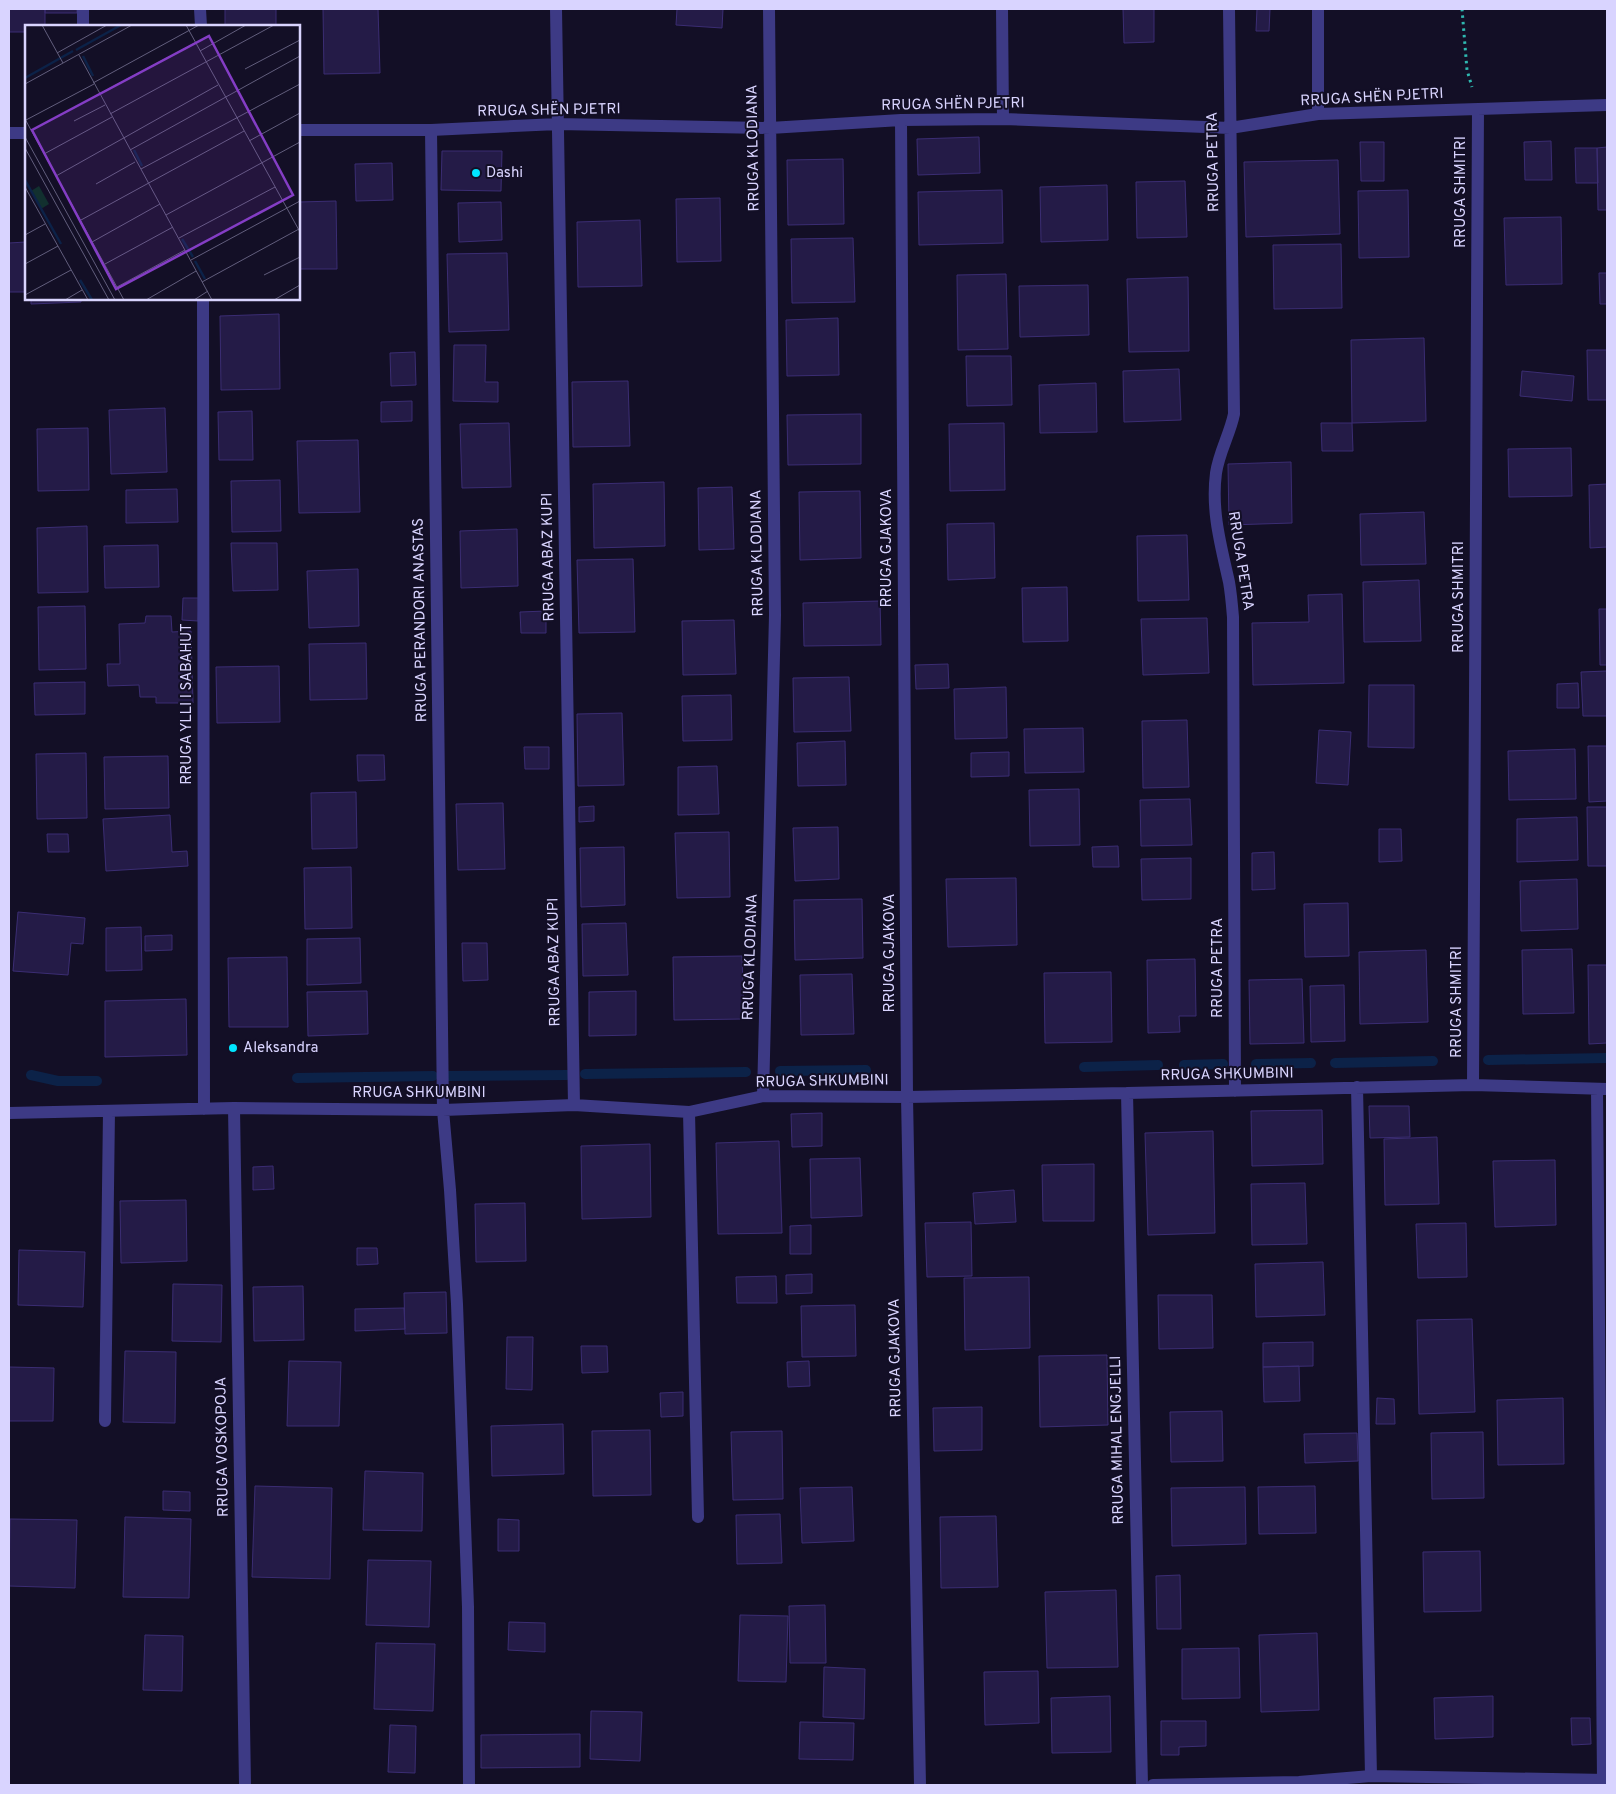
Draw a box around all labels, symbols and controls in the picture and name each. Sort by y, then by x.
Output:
inset map [25,25,300,300]
street label: RRUGA KLODIANA [743,84,765,212]
street label: RRUGA SHËN PJETRI [1300,84,1444,111]
street label: RRUGA SHËN PJETRI [881,93,1025,116]
street label: RRUGA SHËN PJETRI [477,99,621,122]
street label: RRUGA PETRA [1204,112,1224,212]
street label: RRUGA SHMITRI [1452,136,1471,248]
place label: Dashi [486,164,523,183]
marker: Dashi [470,167,482,179]
street label: RRUGA GJAKOVA [878,488,897,608]
street label: RRUGA KLODIANA [747,489,769,617]
street label: RRUGA ABAZ KUPI [538,492,560,622]
street label: RRUGA PETRA [1223,510,1257,612]
street label: RRUGA PERANDORI ANASTAS [410,518,432,722]
street label: RRUGA SHMITRI [1450,541,1469,653]
street label: RRUGA YLLI I SABAHUT [178,623,197,785]
street label: RRUGA KLODIANA [739,893,763,1021]
street label: RRUGA GJAKOVA [881,893,900,1013]
street label: RRUGA ABAZ KUPI [544,897,566,1027]
street label: RRUGA PETRA [1209,918,1228,1018]
street label: RRUGA SHMITRI [1448,946,1467,1058]
place label: Aleksandra [243,1039,318,1058]
marker: Aleksandra [227,1042,239,1054]
street label: RRUGA SHKUMBINI [1160,1064,1294,1086]
street label: RRUGA SHKUMBINI [755,1071,889,1093]
street label: RRUGA SHKUMBINI [352,1084,486,1103]
street label: RRUGA GJAKOVA [885,1298,907,1418]
street label: RRUGA MIHAL ENGJELLI [1107,1355,1129,1525]
street label: RRUGA VOSKOPOJA [212,1377,234,1517]

